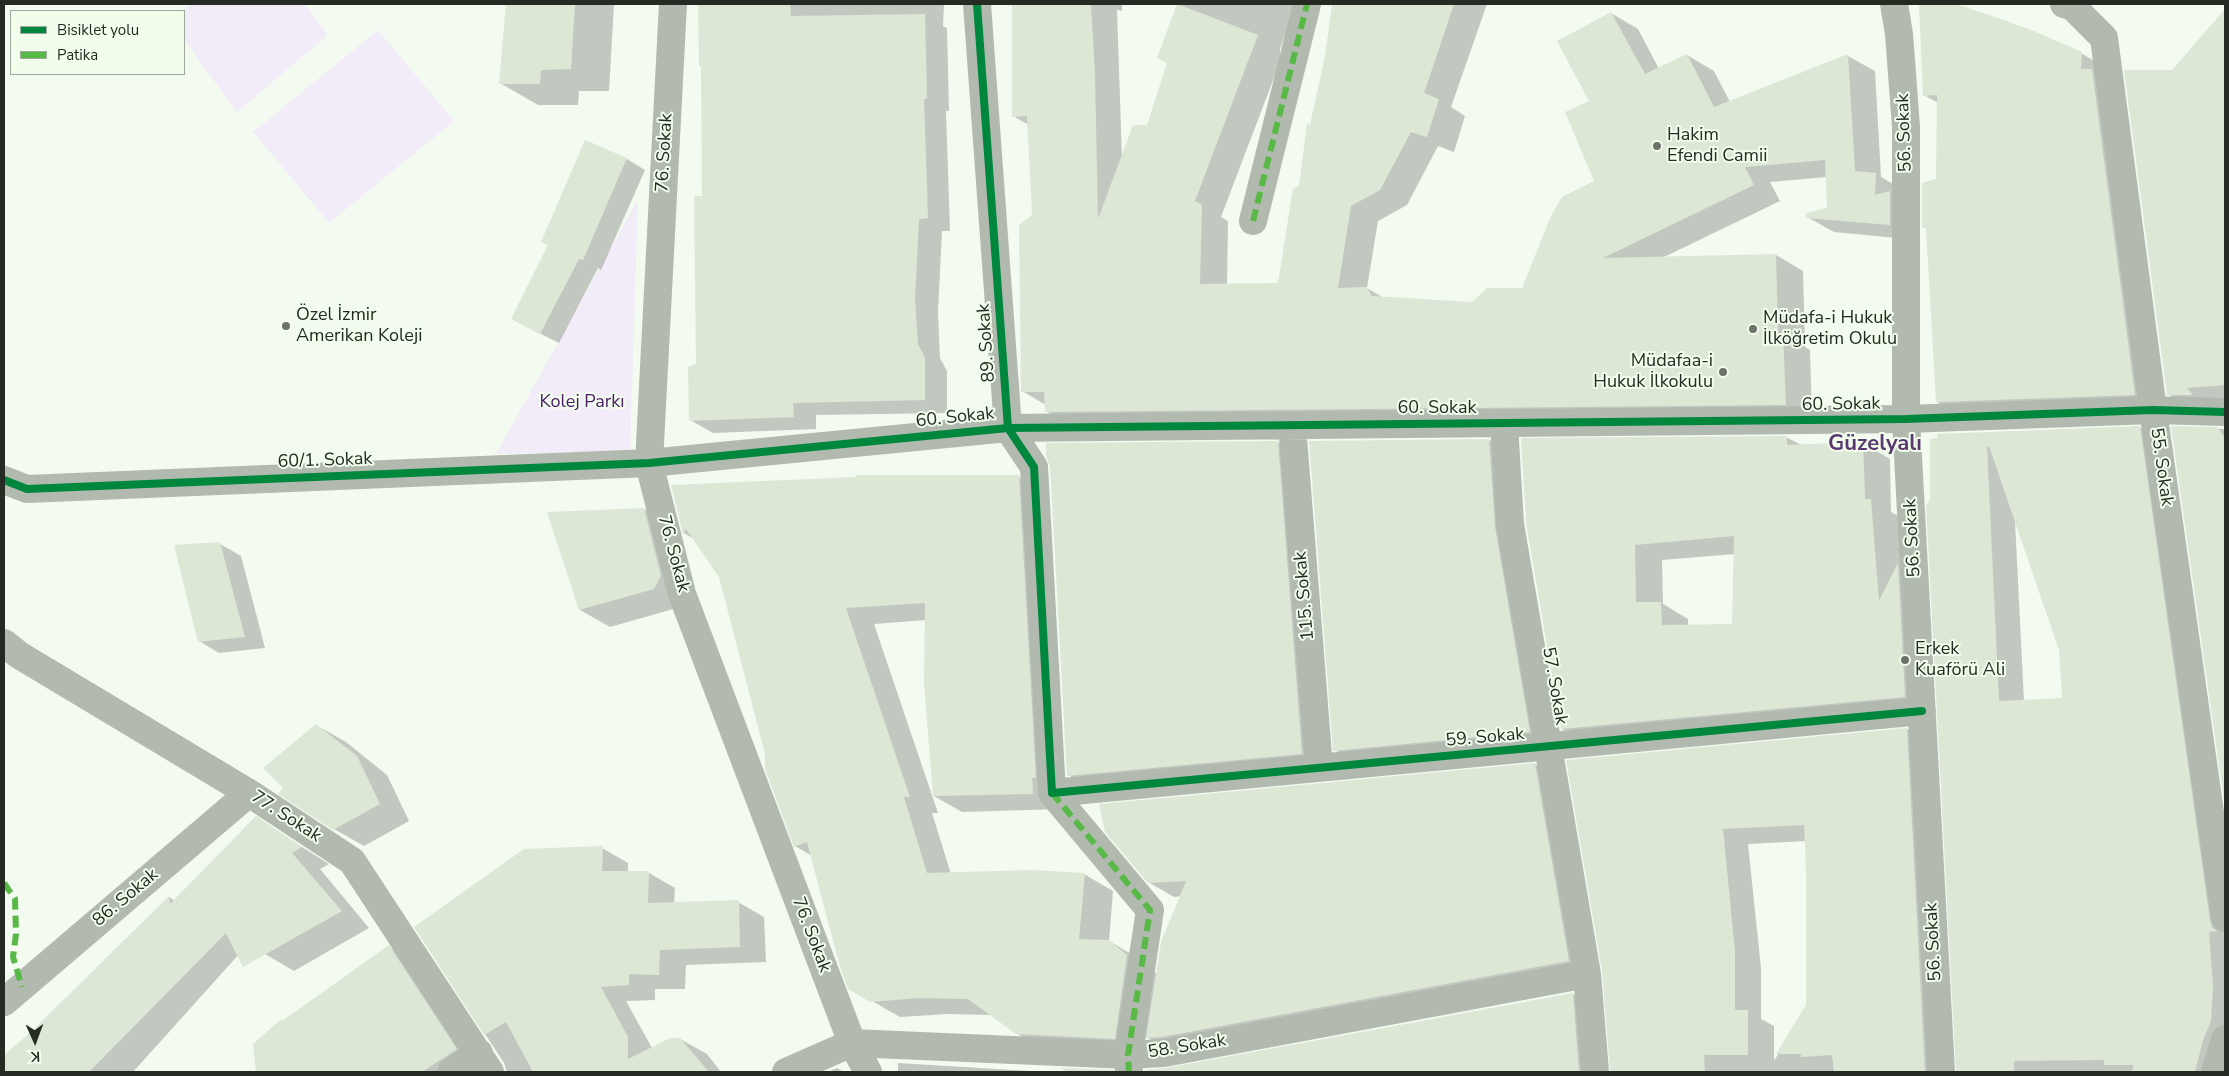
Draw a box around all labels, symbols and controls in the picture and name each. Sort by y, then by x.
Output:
legend [10,10,185,75]
text: Bisiklet yolu [57,20,139,40]
text: Patika [57,45,98,65]
street label: 56. Sokak [1893,93,1917,173]
street label: 76. Sokak [652,113,678,193]
place label: Hakim Efendi Camii [1667,125,1767,168]
marker: Hakim Efendi Camii [1651,140,1663,152]
street label: 89. Sokak [973,303,1001,383]
place label: Özel İzmir Amerikan Koleji [296,305,422,348]
place label: Müdafa-i Hukuk İlköğretim Okulu [1763,308,1897,350]
marker: Özel İzmir Amerikan Koleji [280,320,292,332]
marker: Müdafa-i Hukuk İlköğretim Okulu [1747,323,1759,335]
place label: Müdafaa-i Hukuk İlkokulu [1593,351,1713,394]
marker: Müdafaa-i Hukuk İlkokulu [1717,366,1729,378]
park label: Kolej Parkı [540,392,624,414]
street label: 60. Sokak [1801,394,1881,416]
street label: 60. Sokak [1398,398,1476,420]
street label: 60. Sokak [915,403,995,433]
street label: 55. Sokak [2145,426,2177,508]
district label: Güzelyalı [1828,432,1922,458]
street label: 60/1. Sokak [277,449,373,473]
street label: 56. Sokak [1900,498,1926,578]
street label: 76. Sokak [652,513,694,595]
street label: 115. Sokak [1290,550,1320,642]
place label: Erkek Kuaförü Ali [1915,639,2005,682]
street label: 57. Sokak [1537,645,1571,727]
marker: Erkek Kuaförü Ali [1899,654,1911,666]
street label: 59. Sokak [1445,724,1525,752]
street label: 77. Sokak [247,786,325,848]
street label: 86. Sokak [89,864,163,932]
street label: 76. Sokak [787,894,835,976]
street label: 56. Sokak [1921,902,1947,982]
north arrow [10,1016,60,1066]
street label: 58. Sokak [1146,1030,1228,1064]
text: K [31,1047,41,1066]

